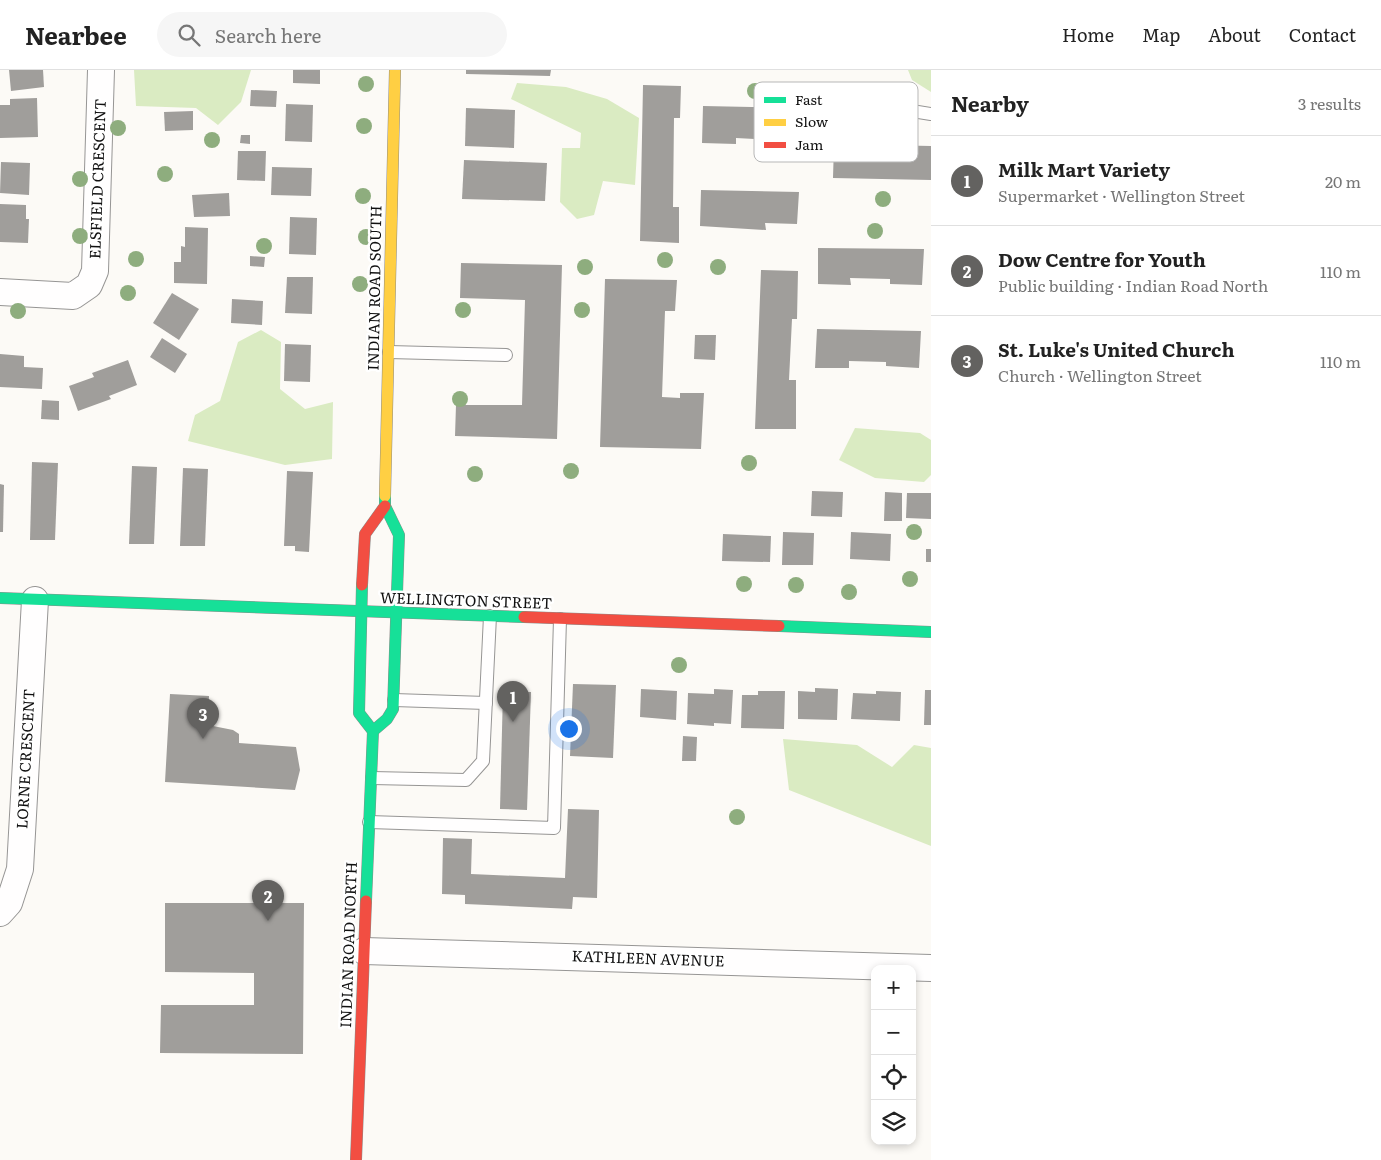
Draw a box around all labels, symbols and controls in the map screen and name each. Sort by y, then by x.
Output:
search box [157,12,507,57]
text: Nearbee [25,17,127,52]
icon: search [175,21,203,49]
text: Search here [215,21,321,49]
text: Home [1062,21,1114,48]
text: Map [1142,21,1180,48]
text: About [1208,21,1261,48]
text: Contact [1289,21,1356,48]
legend [754,82,918,162]
text: Nearby [951,87,1029,118]
text: Fast [795,89,823,109]
text: 3 results [1298,91,1361,115]
street label: ELSFIELD CRESCENT [82,98,111,260]
text: Slow [795,111,828,131]
text: Jam [795,134,824,154]
text: Milk Mart Variety [998,155,1170,183]
text: 1 [964,169,970,193]
text: 20 m [1325,169,1361,193]
text: Supermarket · Wellington Street [998,183,1245,207]
street label: INDIAN ROAD SOUTH [361,205,386,371]
text: Dow Centre for Youth [998,245,1206,273]
text: 2 [963,259,971,283]
text: 110 m [1320,259,1361,283]
text: Public building · Indian Road North [998,273,1268,297]
text: St. Luke's United Church [998,335,1235,363]
text: 3 [963,349,971,373]
text: 110 m [1320,349,1361,373]
text: Church · Wellington Street [998,363,1202,387]
street label: WELLINGTON STREET [379,585,553,614]
pin: 1 [497,681,529,722]
street label: LORNE CRESCENT [9,688,40,830]
pin: 3 [187,698,219,739]
your location [556,716,582,742]
street label: INDIAN ROAD NORTH [333,861,362,1029]
pin: 2 [252,880,284,921]
street label: KATHLEEN AVENUE [571,943,725,972]
map controls [871,965,916,1145]
button: + [871,965,916,1010]
button: − [871,1010,916,1055]
button: locate [871,1055,916,1100]
button: layers [871,1100,916,1145]

